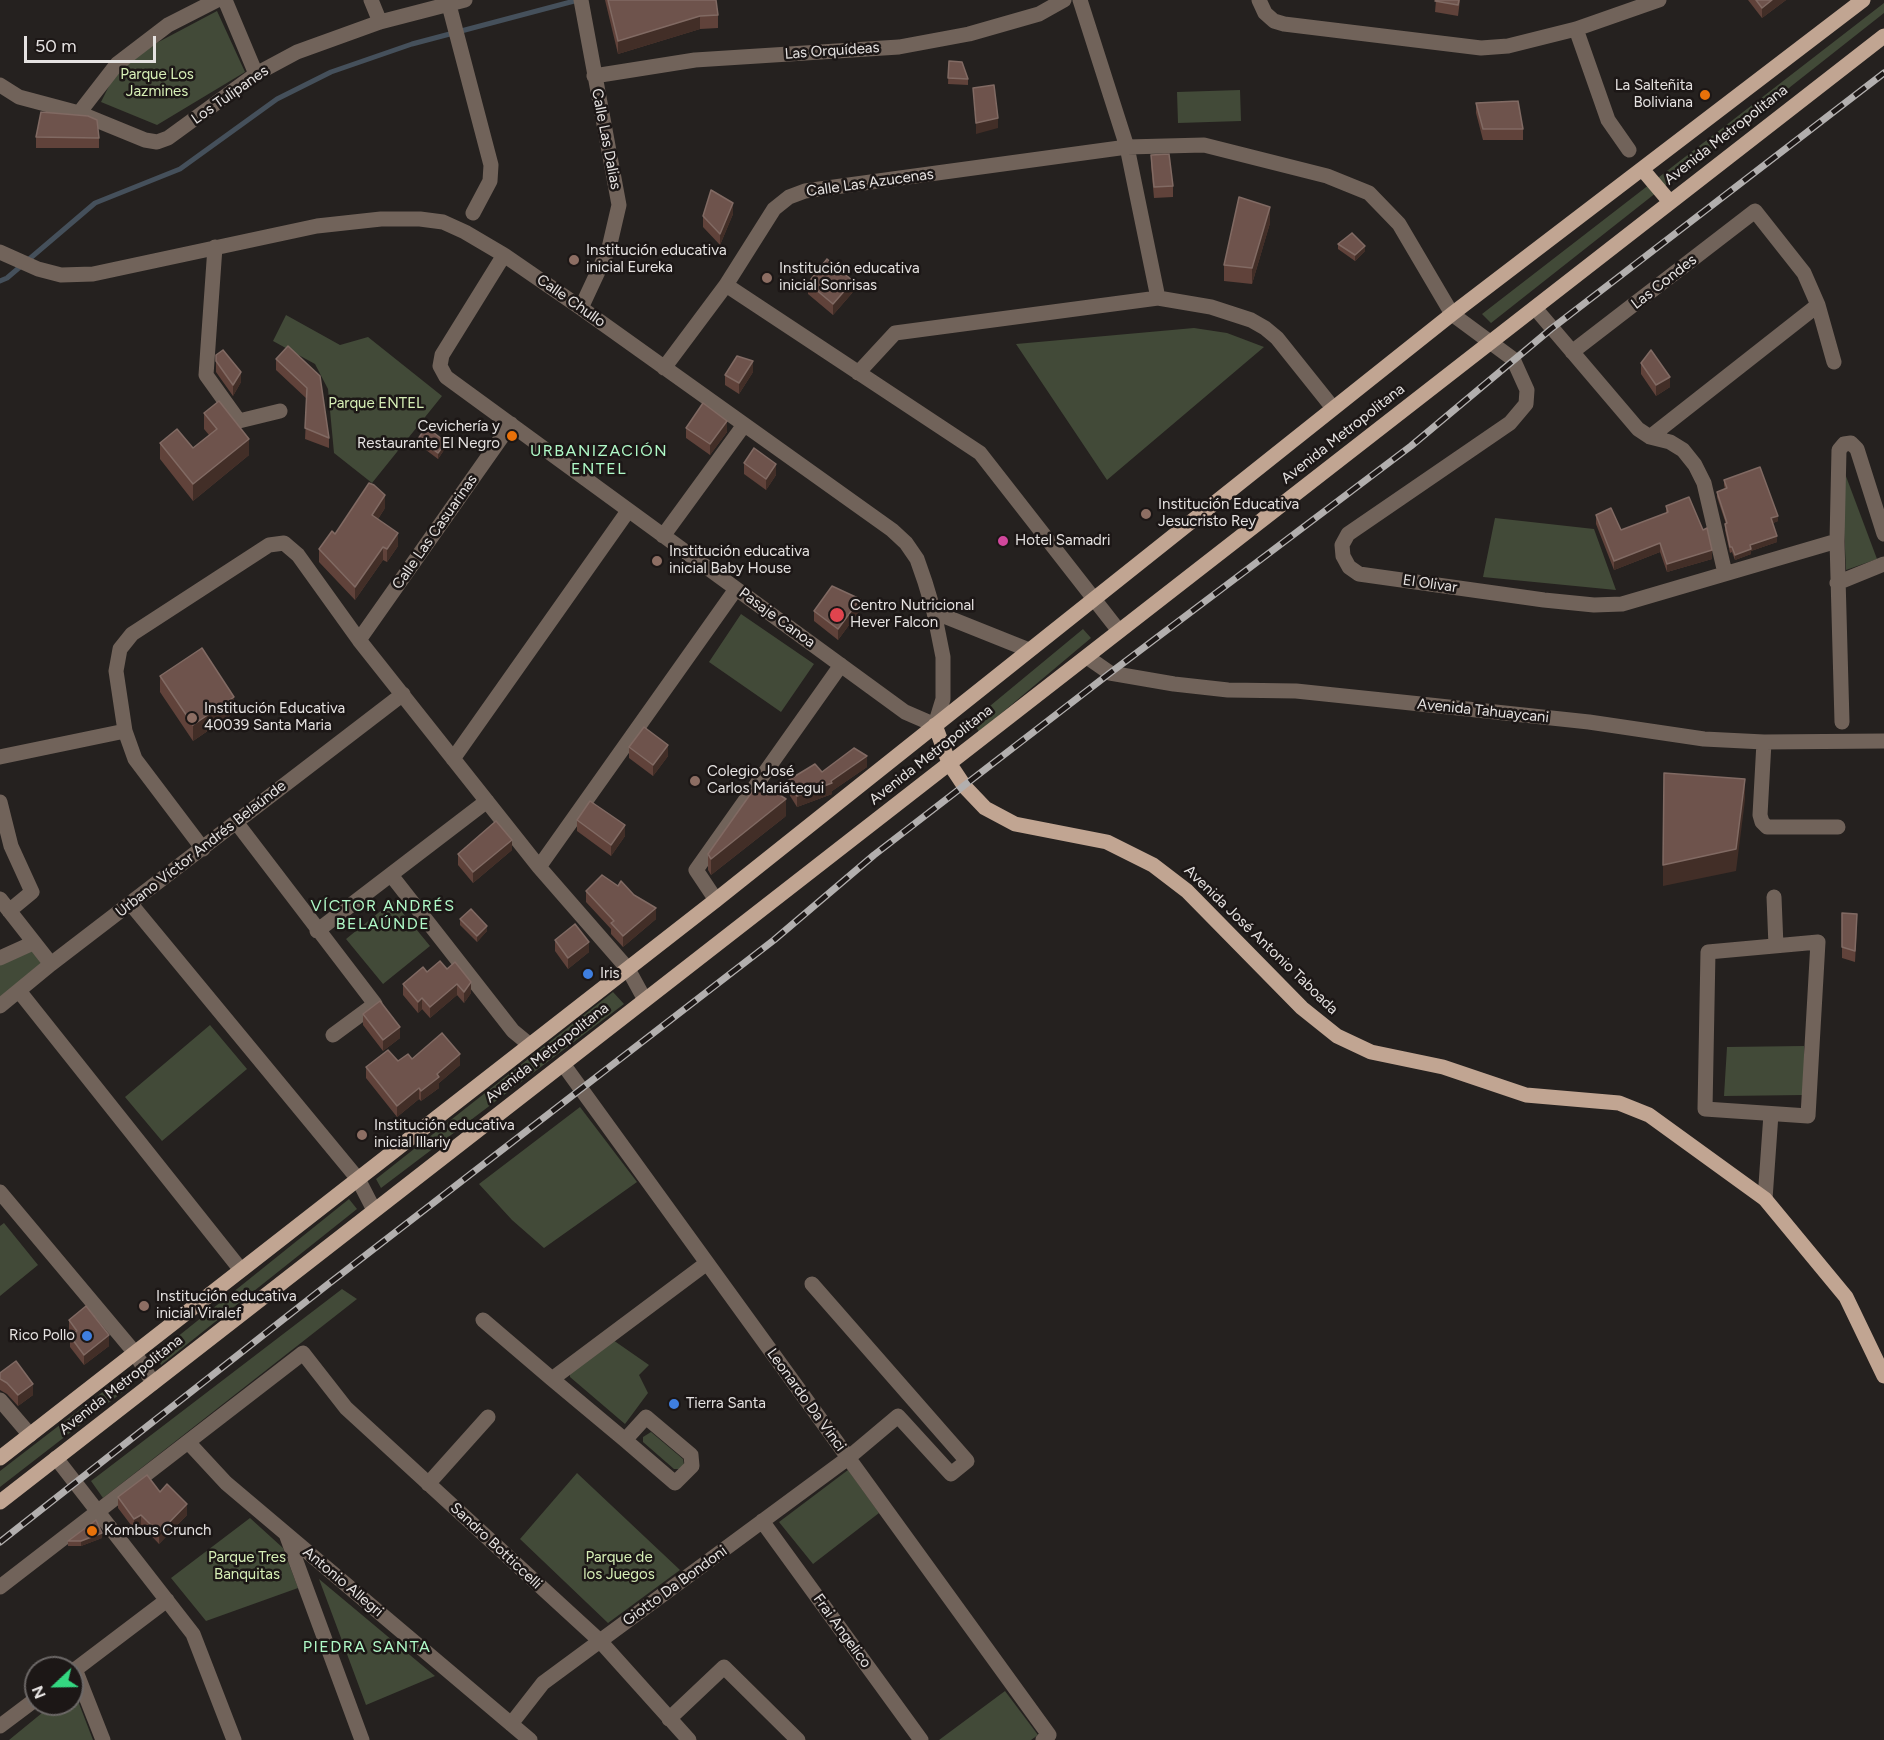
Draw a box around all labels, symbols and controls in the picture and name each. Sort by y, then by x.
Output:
scale bar [27,24,159,62]
text: 50 m [35,35,77,57]
street label: Las Orquídeas [784,39,880,63]
street label: Los Tulipanes [188,62,272,128]
park label: Parque Los Jazmines [120,66,194,101]
place label: La Salteñita Boliviana [1615,77,1693,112]
street label: Avenida Metropolitana [1661,81,1791,189]
street label: Calle Las Dalias [587,87,625,191]
marker: La Salteñita Boliviana [1698,88,1712,102]
street label: Calle Las Azucenas [805,165,935,201]
place label: Institución educativa inicial Eureka [586,242,727,277]
street label: Las Condes [1628,251,1700,313]
marker: Institución educativa inicial Eureka [567,253,581,267]
place label: Institución educativa inicial Sonrisas [779,260,920,295]
street label: Calle Chullo [533,271,609,331]
marker: Institución educativa inicial Sonrisas [760,271,774,285]
street label: Avenida Metropolitana [1278,380,1408,488]
park label: Parque ENTEL [328,395,424,413]
place label: Cevichería y Restaurante El Negro [357,418,500,453]
marker: Cevichería y Restaurante El Negro [505,429,519,443]
district label: URBANIZACIÓN ENTEL [530,441,668,479]
street label: Calle Las Casuarinas [389,471,481,593]
place label: Institución Educativa Jesucristo Rey [1158,496,1299,531]
marker: Institución Educativa Jesucristo Rey [1139,507,1153,521]
place label: Hotel Samadri [1015,532,1110,550]
marker: Hotel Samadri [996,534,1010,548]
place label: Institución educativa inicial Baby House [669,543,810,578]
marker: Institución educativa inicial Baby House [650,554,664,568]
street label: El Olivar [1402,571,1458,597]
street label: Pasaje Canoa [735,584,819,652]
place label: Centro Nutricional Hever Falcon [850,597,974,632]
marker: Centro Nutricional Hever Falcon [828,606,846,624]
street label: Avenida Tahuaycani [1416,695,1550,727]
place label: Institución Educativa 40039 Santa Maria [204,700,345,735]
street label: Avenida Metropolitana [866,701,996,809]
marker: Institución Educativa 40039 Santa Maria [185,711,199,725]
place label: Colegio José Carlos Mariátegui [707,763,824,798]
marker: Colegio José Carlos Mariátegui [688,774,702,788]
street label: Urbano Víctor Andrés Belaúnde [112,777,290,921]
street label: Avenida José Antonio Taboada [1180,862,1342,1018]
district label: VÍCTOR ANDRÉS BELAÚNDE [310,896,456,934]
place label: Iris [600,965,620,983]
marker: Iris [581,967,595,981]
street label: Avenida Metropolitana [482,999,612,1107]
place label: Institución educativa inicial Illariy [374,1117,515,1152]
marker: Institución educativa inicial Illariy [355,1128,369,1142]
place label: Institución educativa inicial Viralef [156,1288,297,1323]
marker: Institución educativa inicial Viralef [137,1299,151,1313]
place label: Rico Pollo [9,1327,75,1345]
marker: Rico Pollo [80,1329,94,1343]
street label: Avenida Metropolitana [56,1331,186,1439]
street label: Leonardo Da Vinci [763,1345,849,1455]
place label: Tierra Santa [686,1395,766,1413]
marker: Tierra Santa [667,1397,681,1411]
street label: Sandro Botticcelli [446,1499,546,1593]
place label: Kombus Crunch [104,1522,211,1540]
marker: Kombus Crunch [85,1524,99,1538]
street label: Giotto Da Bondoni [619,1542,731,1630]
street label: Antonio Allegri [299,1543,387,1621]
park label: Parque Tres Banquitas [208,1549,286,1584]
park label: Parque de los Juegos [583,1549,655,1584]
street label: Frai Angelico [809,1591,875,1671]
district label: PIEDRA SANTA [303,1637,431,1657]
north arrow [24,1656,84,1716]
text: N [28,1683,50,1701]

